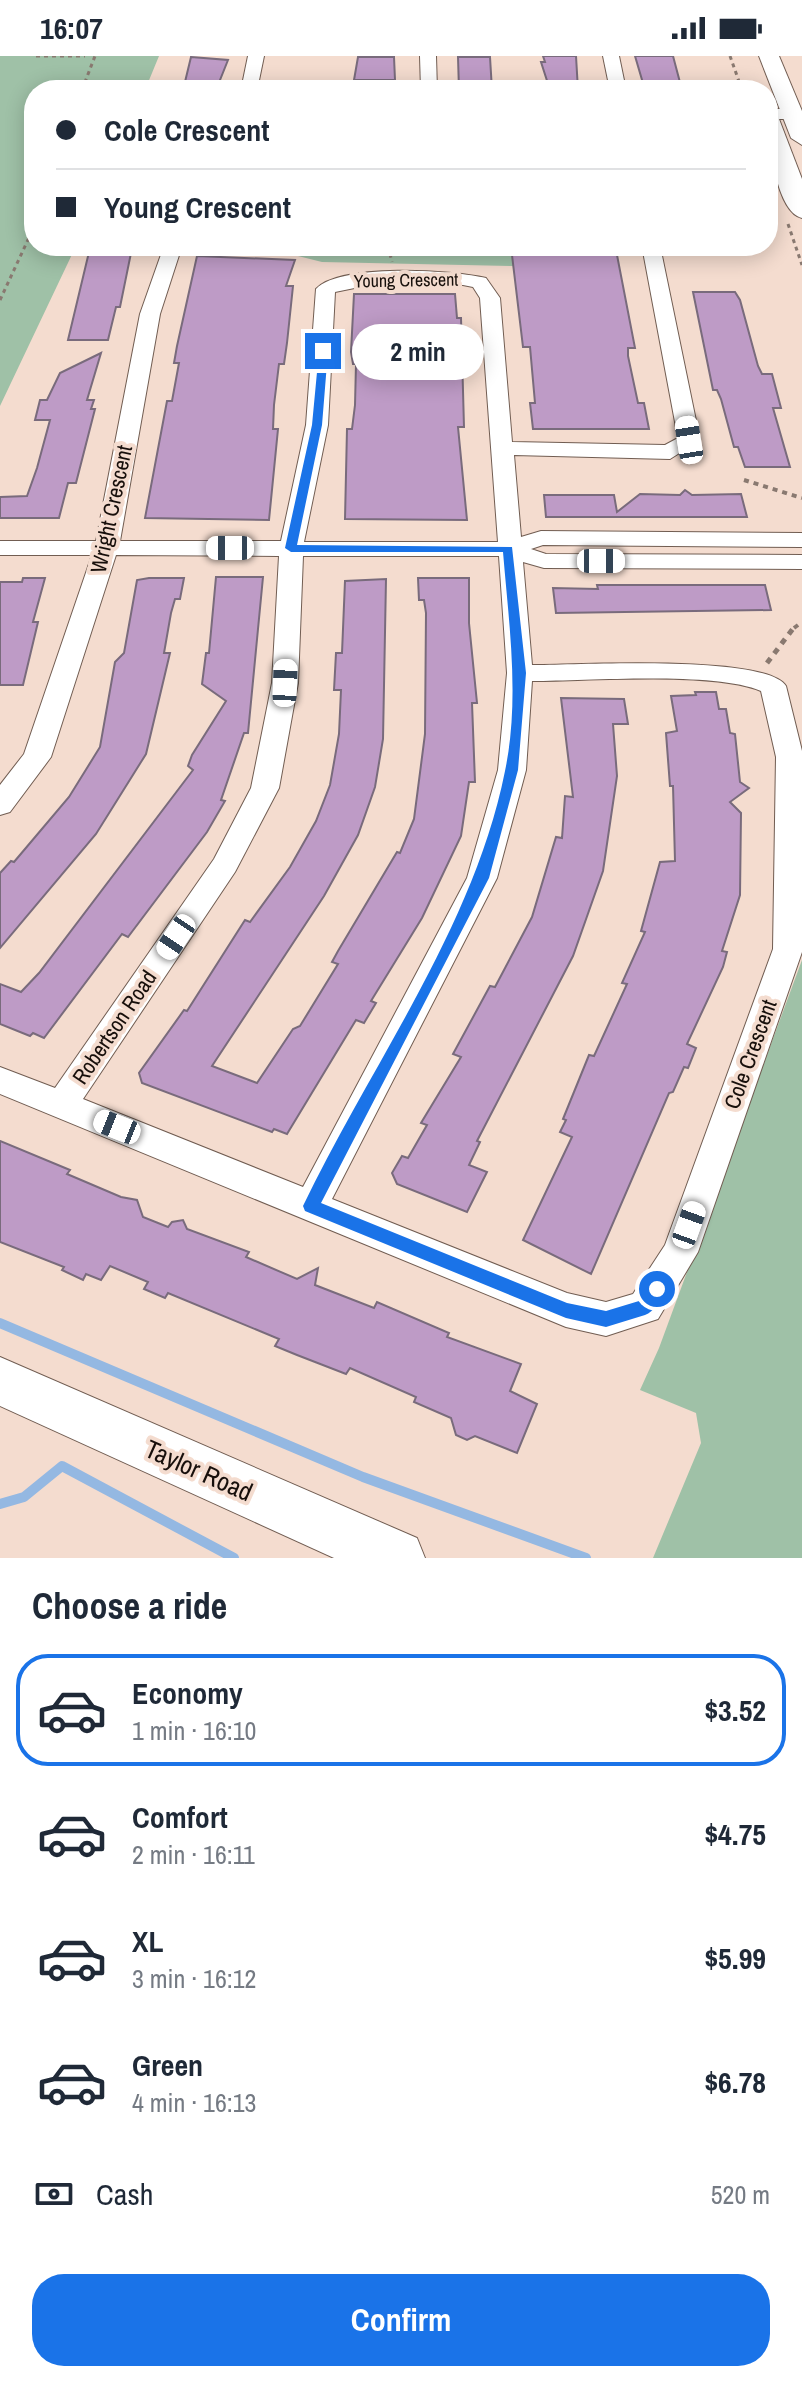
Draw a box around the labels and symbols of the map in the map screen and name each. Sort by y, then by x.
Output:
street label: Young Crescent [353,267,459,293]
callout: 2 min [351,323,483,379]
route end [305,333,341,369]
car [673,414,705,466]
street label: Wright Crescent [83,442,139,576]
car [206,536,254,560]
car [577,549,625,573]
car [272,659,298,707]
car [153,910,199,964]
street label: Robertson Road [65,964,163,1090]
street label: Cole Crescent [716,995,784,1113]
car [90,1107,144,1147]
car [670,1198,708,1252]
route start [639,1271,675,1307]
street label: Taylor Road [140,1431,258,1509]

